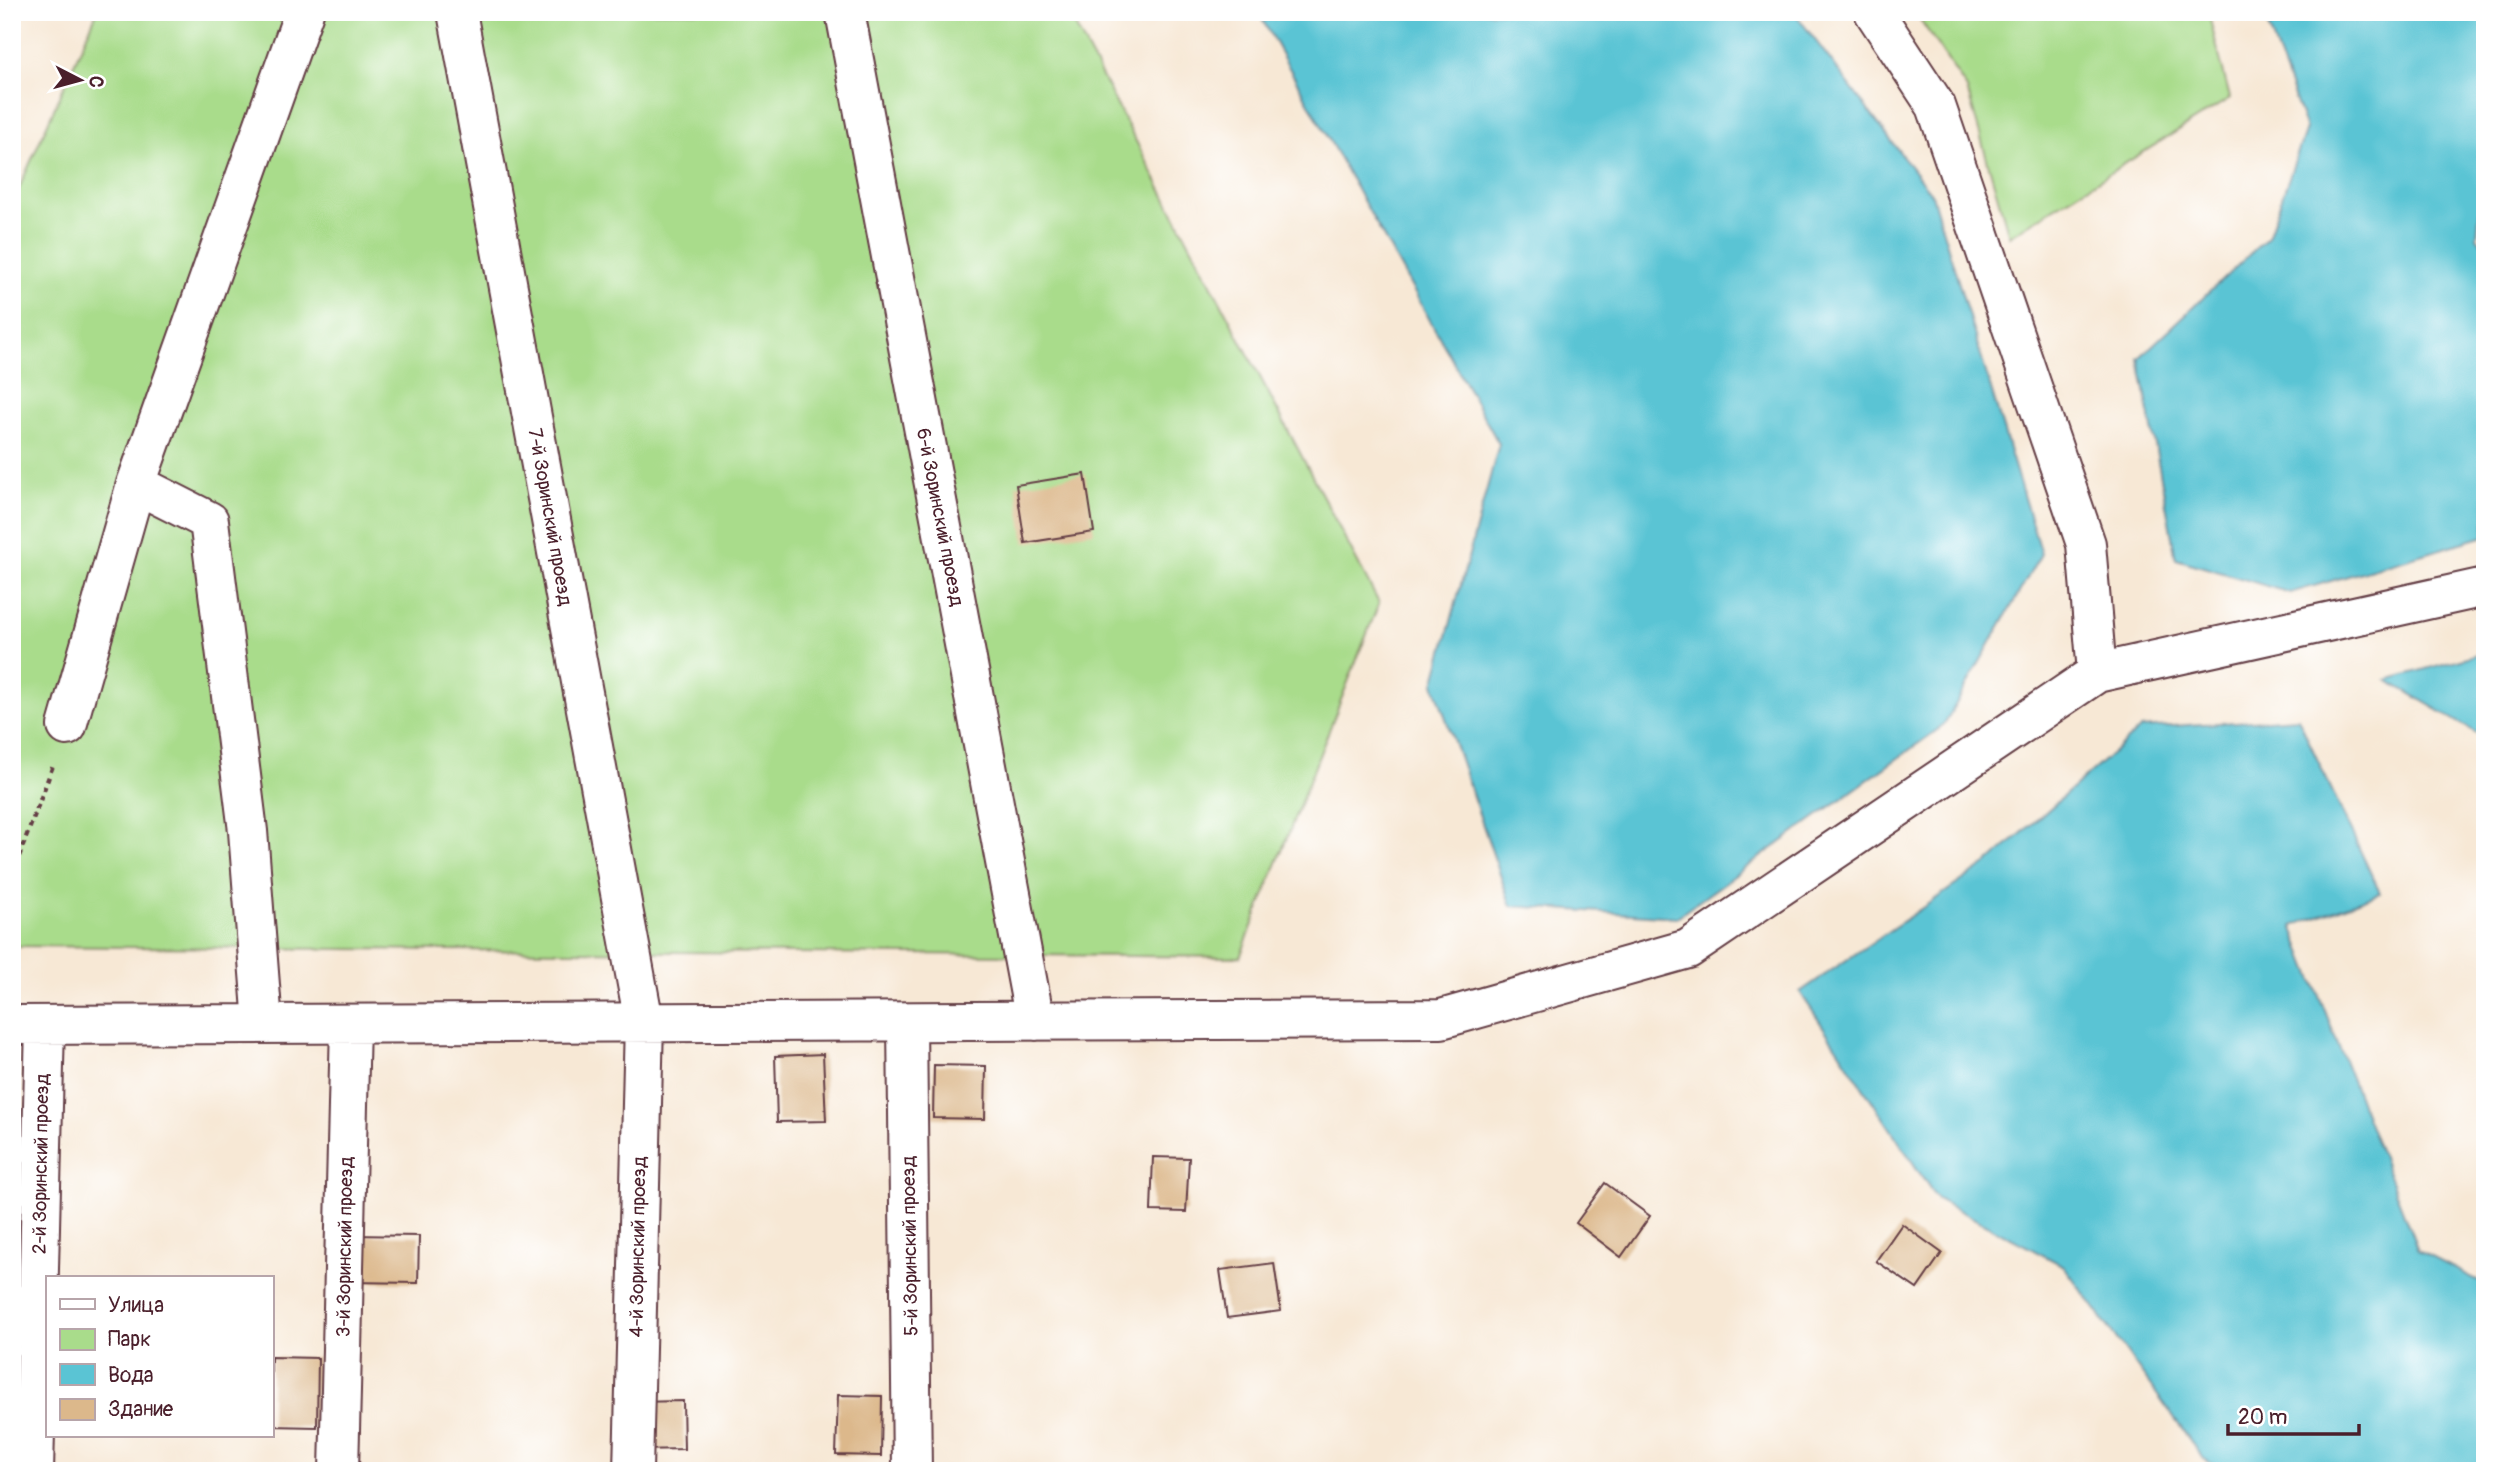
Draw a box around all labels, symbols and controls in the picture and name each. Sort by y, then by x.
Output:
north arrow [46,46,116,116]
text: С [83,75,108,89]
street label: 7-й Зоринский проезд [523,426,578,608]
street label: 6-й Зоринский проезд [911,426,969,609]
street label: 2-й Зоринский проезд [27,1073,55,1254]
street label: 5-й Зоринский проезд [896,1155,924,1336]
street label: 3-й Зоринский проезд [331,1156,359,1337]
street label: 4-й Зоринский проезд [624,1156,652,1338]
legend [46,1276,273,1438]
text: Улица [108,1292,164,1319]
text: Парк [108,1326,151,1353]
text: Вода [108,1362,154,1389]
scale bar [2228,1392,2359,1436]
text: Здание [108,1396,174,1423]
text: 20 m [2238,1404,2287,1431]

